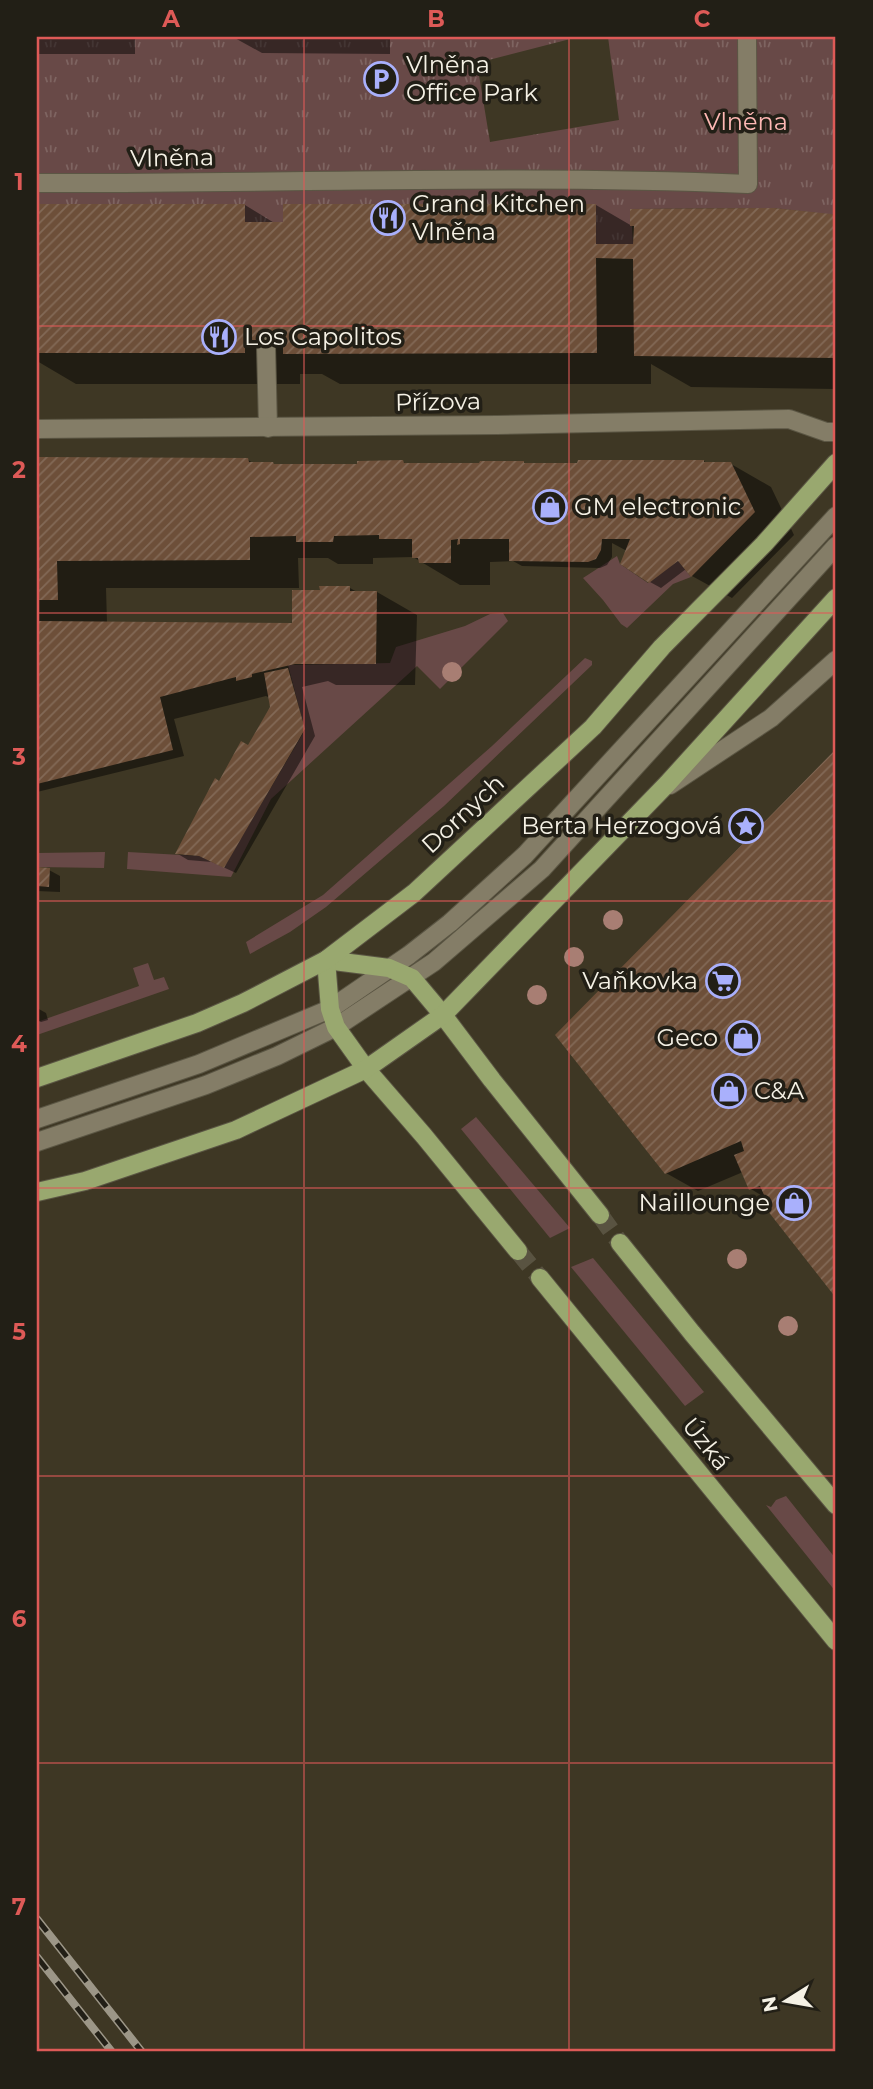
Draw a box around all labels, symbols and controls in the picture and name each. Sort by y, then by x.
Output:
text: A [161,5,180,33]
text: B [427,5,445,33]
text: C [694,5,711,33]
place label: Vlněna Office Park [406,50,538,107]
parking icon: Vlněna Office Park [362,60,400,98]
park label: Vlněna [704,107,788,136]
street label: Vlněna [130,142,214,173]
text: 1 [14,168,24,196]
place label: Grand Kitchen Vlněna [412,189,585,246]
restaurant icon: Grand Kitchen Vlněna [369,199,407,237]
restaurant icon: Los Capolitos [200,318,238,356]
place label: Los Capolitos [244,322,402,351]
street label: Přízova [395,386,481,417]
text: 2 [12,456,26,484]
shop icon: GM electronic [531,488,569,526]
place label: GM electronic [574,492,741,521]
text: 3 [11,743,26,771]
street label: Dornych [415,768,510,859]
place icon: Berta Herzogová [727,807,765,845]
place label: Berta Herzogová [521,811,722,840]
supermarket icon: Vaňkovka [704,962,742,1000]
place label: Vaňkovka [582,966,698,995]
shop icon: Geco [724,1019,762,1057]
place label: Geco [657,1023,718,1052]
text: 4 [11,1030,27,1058]
shop icon: C&A [710,1072,748,1110]
place label: C&A [754,1076,805,1105]
shop icon: Naillounge [775,1184,813,1222]
place label: Naillounge [639,1188,770,1217]
text: 5 [12,1318,26,1346]
street label: Úzká [676,1411,736,1476]
text: 6 [12,1605,27,1633]
text: 7 [12,1893,26,1921]
north arrow [750,1966,820,2036]
text: N [757,1994,783,2014]

